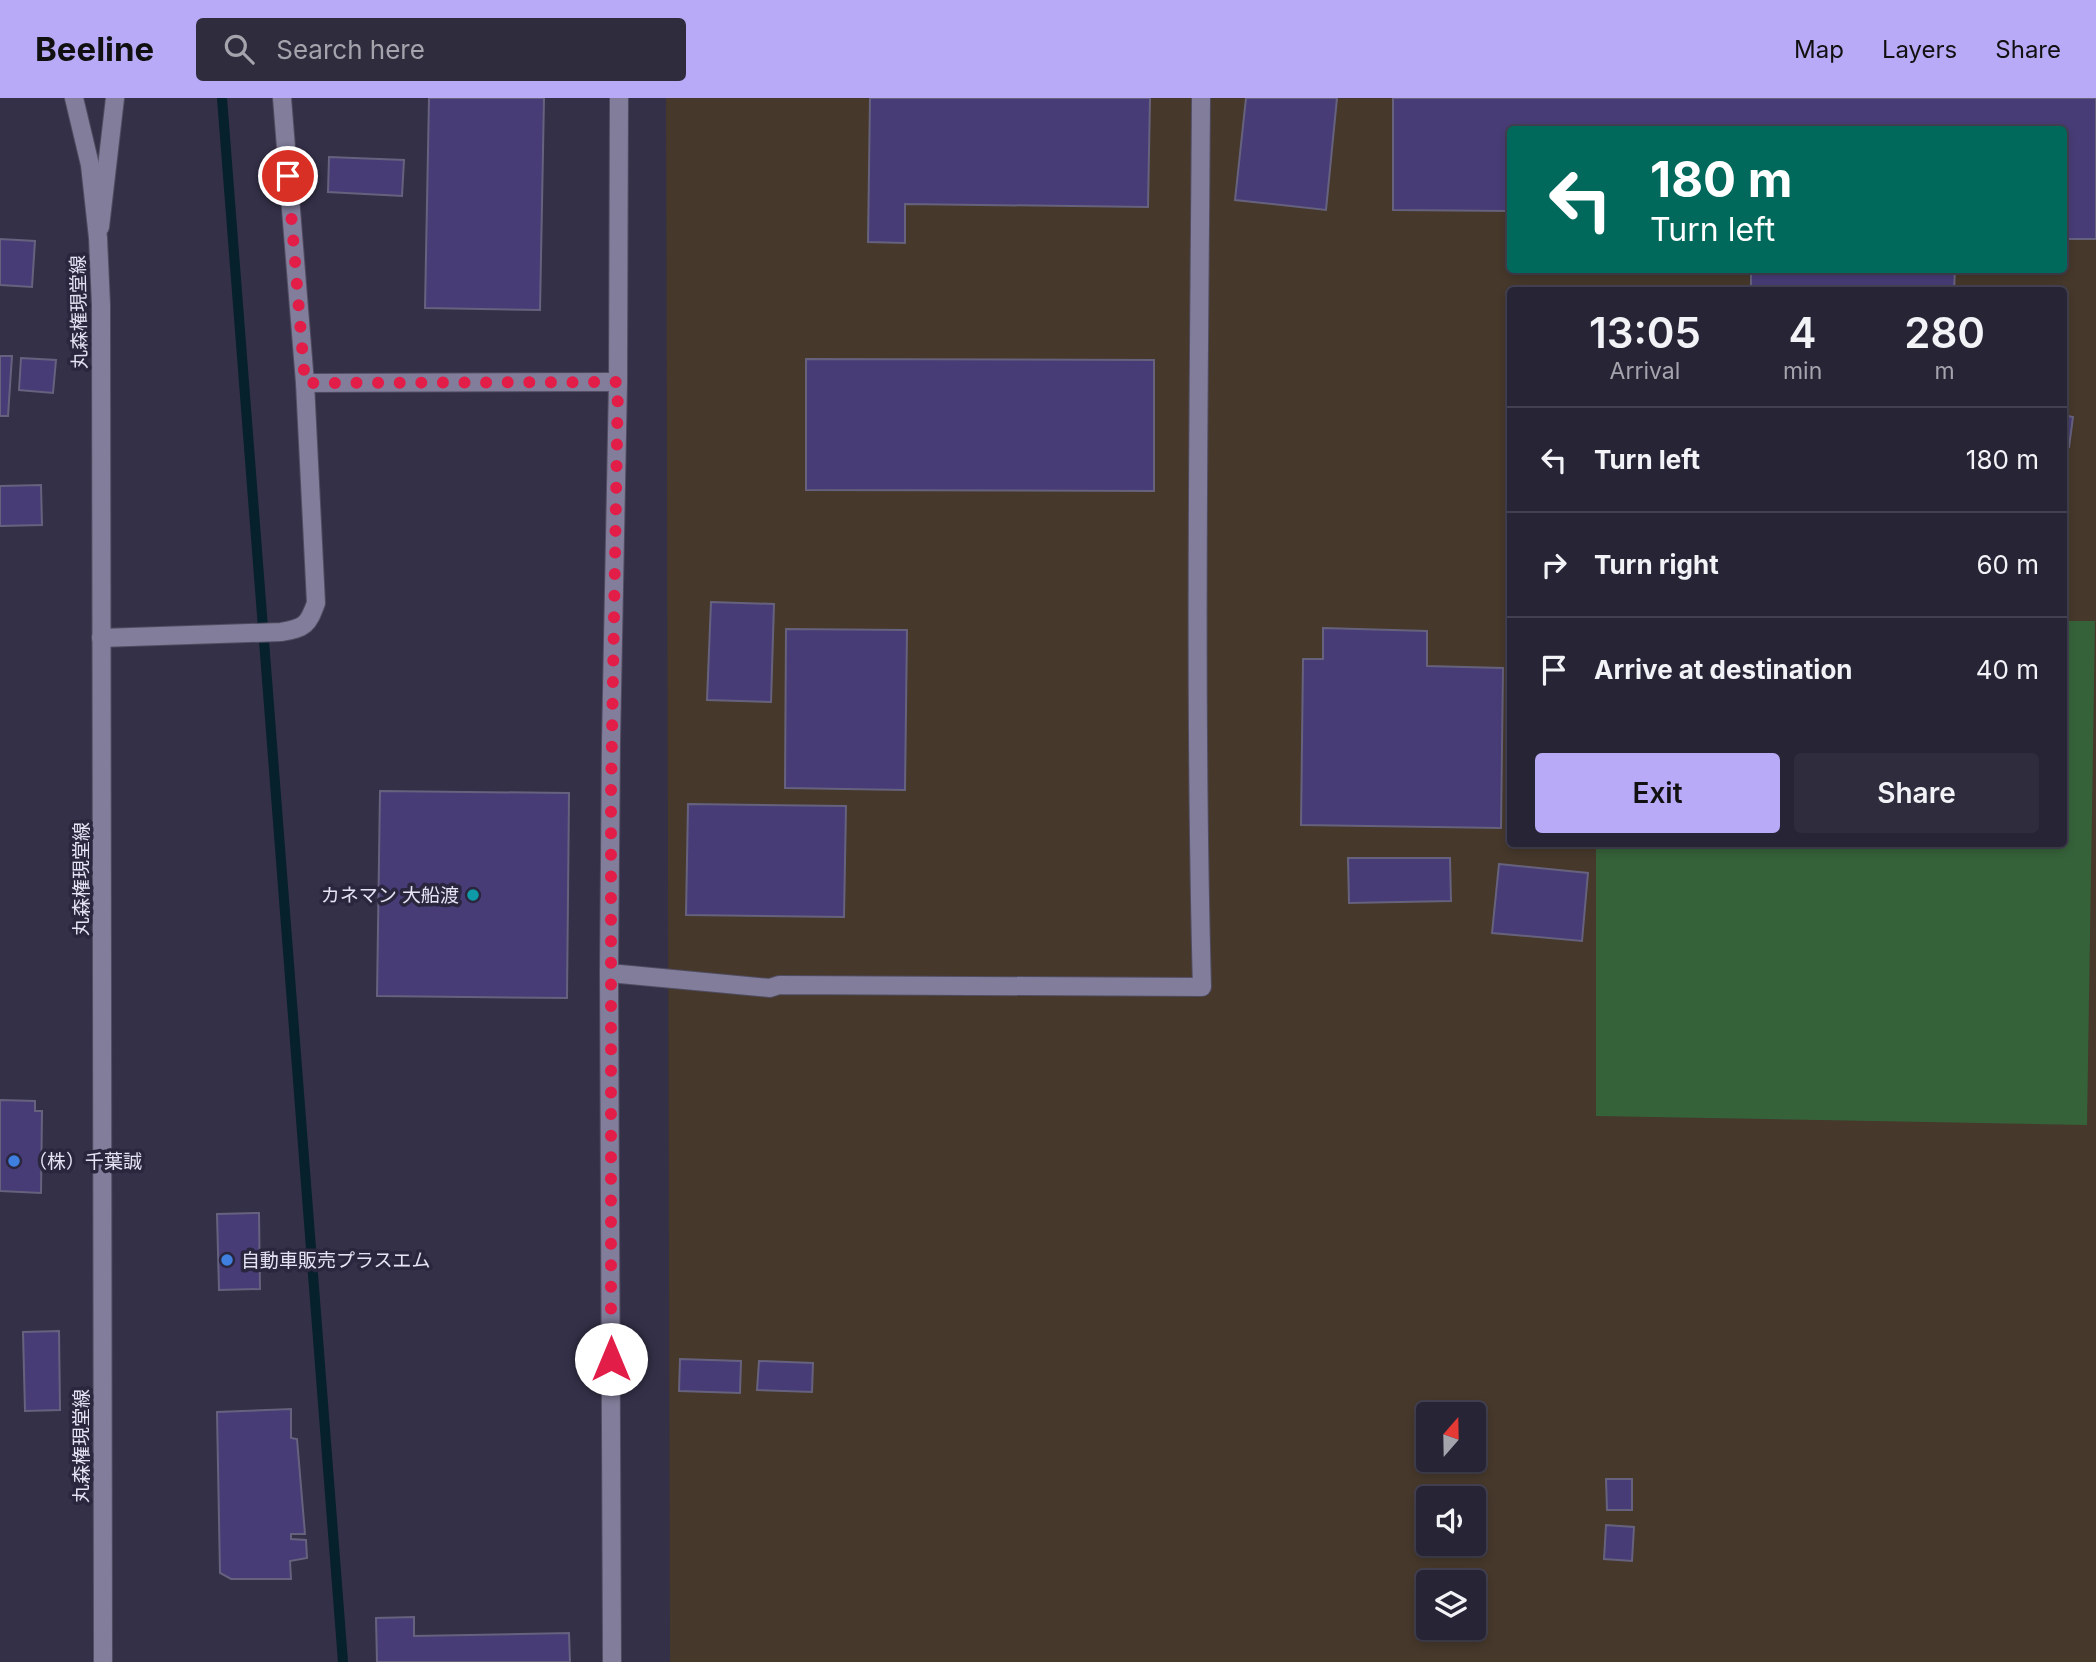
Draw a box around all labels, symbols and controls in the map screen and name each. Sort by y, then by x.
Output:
search box [196,18,686,81]
text: Beeline [35,29,154,69]
icon: search [220,30,258,68]
text: Search here [276,34,425,65]
text: Map [1794,35,1844,64]
text: Layers [1882,35,1957,64]
text: Share [1995,35,2061,64]
pin [258,146,318,206]
text: 180 m [1650,150,1792,209]
icon: left [1535,154,1626,245]
icon: arrive [269,157,307,195]
text: Turn left [1650,210,1775,249]
street label: 丸森権現堂線 [67,255,91,369]
text: 13:05 [1589,307,1701,358]
text: 4 [1789,307,1817,358]
text: 280 [1904,307,1985,358]
text: Arrival [1610,357,1680,385]
text: min [1783,357,1822,385]
text: m [1935,357,1955,385]
icon: left [1535,441,1573,479]
text: Turn left [1594,444,1700,475]
text: 180 m [1966,444,2039,475]
icon: right [1535,546,1573,584]
text: Turn right [1594,549,1719,580]
text: 60 m [1976,549,2039,580]
icon: arrive [1535,651,1573,689]
text: Arrive at destination [1594,654,1853,685]
text: 40 m [1976,654,2039,685]
button: Exit [1535,753,1780,833]
button: Share [1794,753,2039,833]
street label: 丸森権現堂線 [70,822,93,936]
place label: カネマン 大船渡 [321,884,459,907]
marker: カネマン 大船渡 [465,887,481,903]
place label: （株）千葉誠 [28,1150,142,1173]
marker: （株）千葉誠 [6,1153,22,1169]
place label: 自動車販売プラスエム [241,1249,431,1272]
marker: 自動車販売プラスエム [219,1252,235,1268]
position arrow [574,1322,648,1396]
street label: 丸森権現堂線 [70,1389,93,1503]
north arrow [1416,1402,1486,1472]
map controls [1416,1402,1486,1640]
button: sound [1416,1486,1486,1556]
button: layers [1416,1570,1486,1640]

